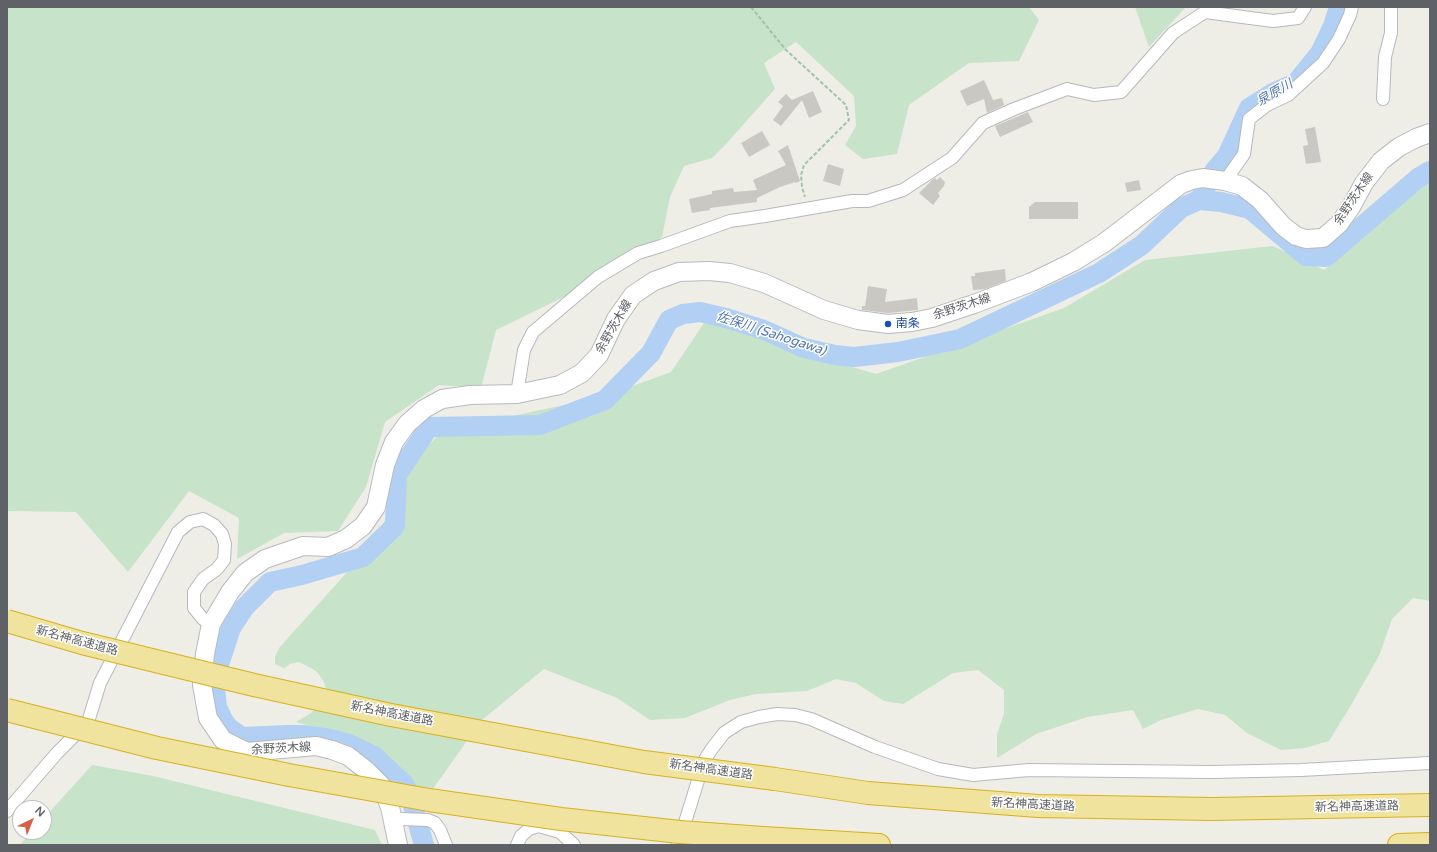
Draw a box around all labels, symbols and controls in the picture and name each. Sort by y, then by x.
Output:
water label: 泉原川 [1254,76,1296,110]
street label: 余野茨木線 [1331,170,1377,228]
street label: 余野茨木線 [931,291,993,323]
street label: 余野茨木線 [593,297,635,357]
water label: 佐保川 (Sahogawa) [714,309,828,359]
place label: 南条 [896,317,920,331]
marker: 南条 [883,319,893,329]
street label: 新名神高速道路 [35,623,119,659]
street label: 新名神高速道路 [349,699,435,729]
street label: 余野茨木線 [251,740,311,758]
street label: 新名神高速道路 [668,757,754,783]
street label: 新名神高速道路 [991,796,1075,814]
street label: 新名神高速道路 [1315,799,1399,815]
north arrow [12,800,52,840]
text: N [32,804,48,819]

